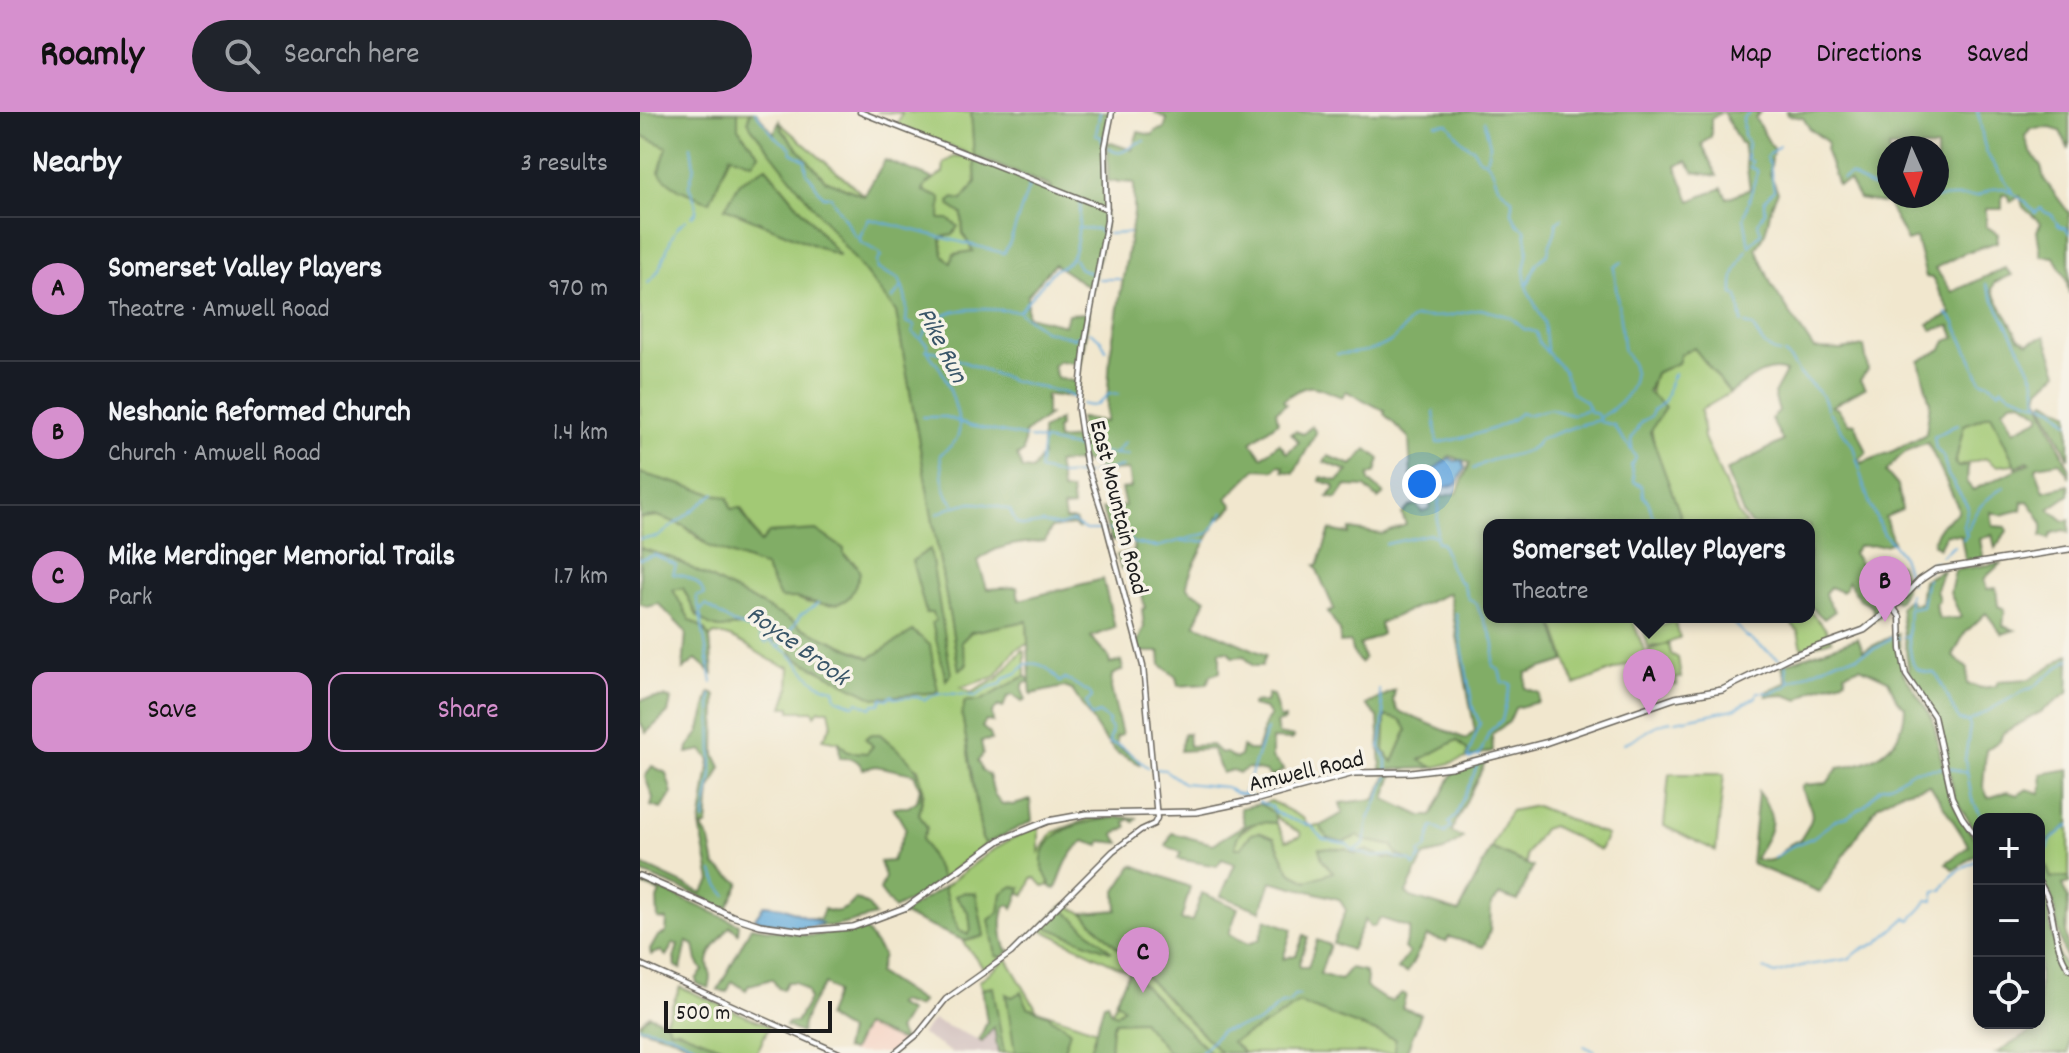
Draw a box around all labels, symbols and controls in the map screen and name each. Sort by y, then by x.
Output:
search box [192,20,752,92]
text: Roamly [40,29,144,84]
icon: search [220,34,264,78]
text: Search here [284,35,419,78]
text: Map [1730,36,1772,76]
text: Directions [1816,36,1922,76]
text: Saved [1966,36,2029,76]
north arrow [1877,136,1949,208]
text: Nearby [32,140,121,189]
text: 3 results [521,146,608,183]
text: Somerset Valley Players [108,249,382,292]
text: A [51,271,65,308]
text: 970 m [548,271,608,308]
text: Theatre · Amwell Road [108,292,330,329]
water label: Pike Run [906,301,976,391]
text: Neshanic Reformed Church [108,393,411,436]
text: B [52,415,64,452]
text: 1.4 km [553,415,608,452]
street label: East Mountain Road [1079,417,1155,599]
text: Church · Amwell Road [108,436,321,473]
your location [1402,464,1442,504]
popup [1483,519,1815,623]
text: Somerset Valley Players [1512,531,1786,574]
text: Mike Merdinger Memorial Trails [108,537,455,580]
pin: B [1859,556,1911,622]
text: C [52,559,64,596]
text: 1.7 km [554,559,608,596]
text: Theatre [1512,574,1589,611]
text: Park [108,580,152,617]
water label: Royce Brook [738,597,858,698]
pin: A [1623,649,1675,715]
button: Save [32,672,312,752]
button: Share [328,672,608,752]
street label: Amwell Road [1246,743,1368,803]
map controls [1973,813,2045,1029]
button: + [1973,813,2045,885]
button: − [1973,885,2045,957]
pin: C [1117,927,1169,993]
button: locate [1973,957,2045,1029]
scale bar [664,997,832,1033]
text: 500 m [676,999,730,1030]

